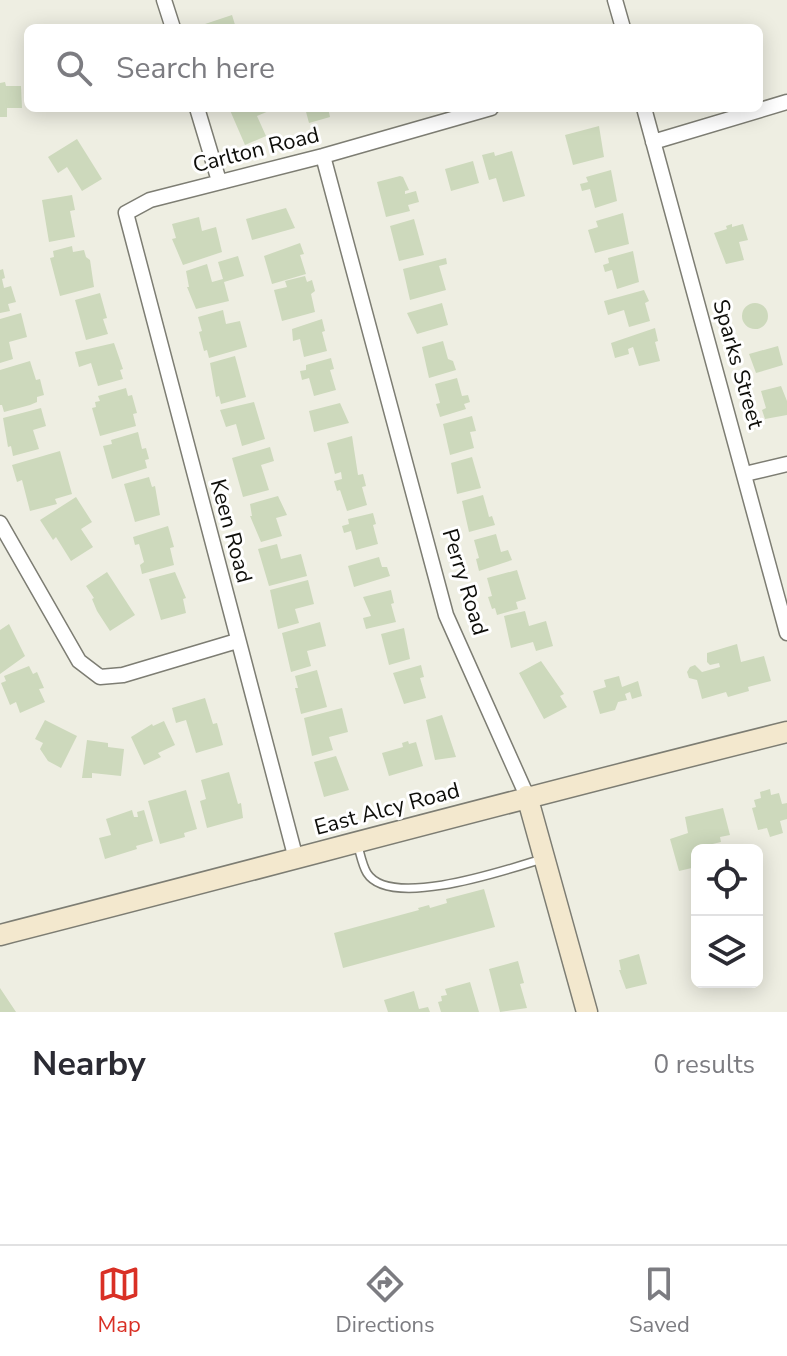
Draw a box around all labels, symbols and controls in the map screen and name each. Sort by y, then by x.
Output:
search box [24,24,763,112]
icon: search [52,46,96,90]
text: Search here [116,48,275,89]
street label: Carlton Road [190,120,322,180]
street label: Sparks Street [705,296,771,432]
street label: Keen Road [203,476,259,586]
street label: Perry Road [435,525,495,639]
street label: East Alcy Road [311,775,463,843]
map controls [691,844,763,988]
button: locate [691,844,763,916]
button: layers [691,916,763,988]
text: Nearby [32,1041,146,1087]
text: 0 results [654,1047,755,1082]
tab: Map [97,1262,141,1340]
tab: Directions [336,1262,435,1340]
tab: Saved [629,1262,690,1340]

